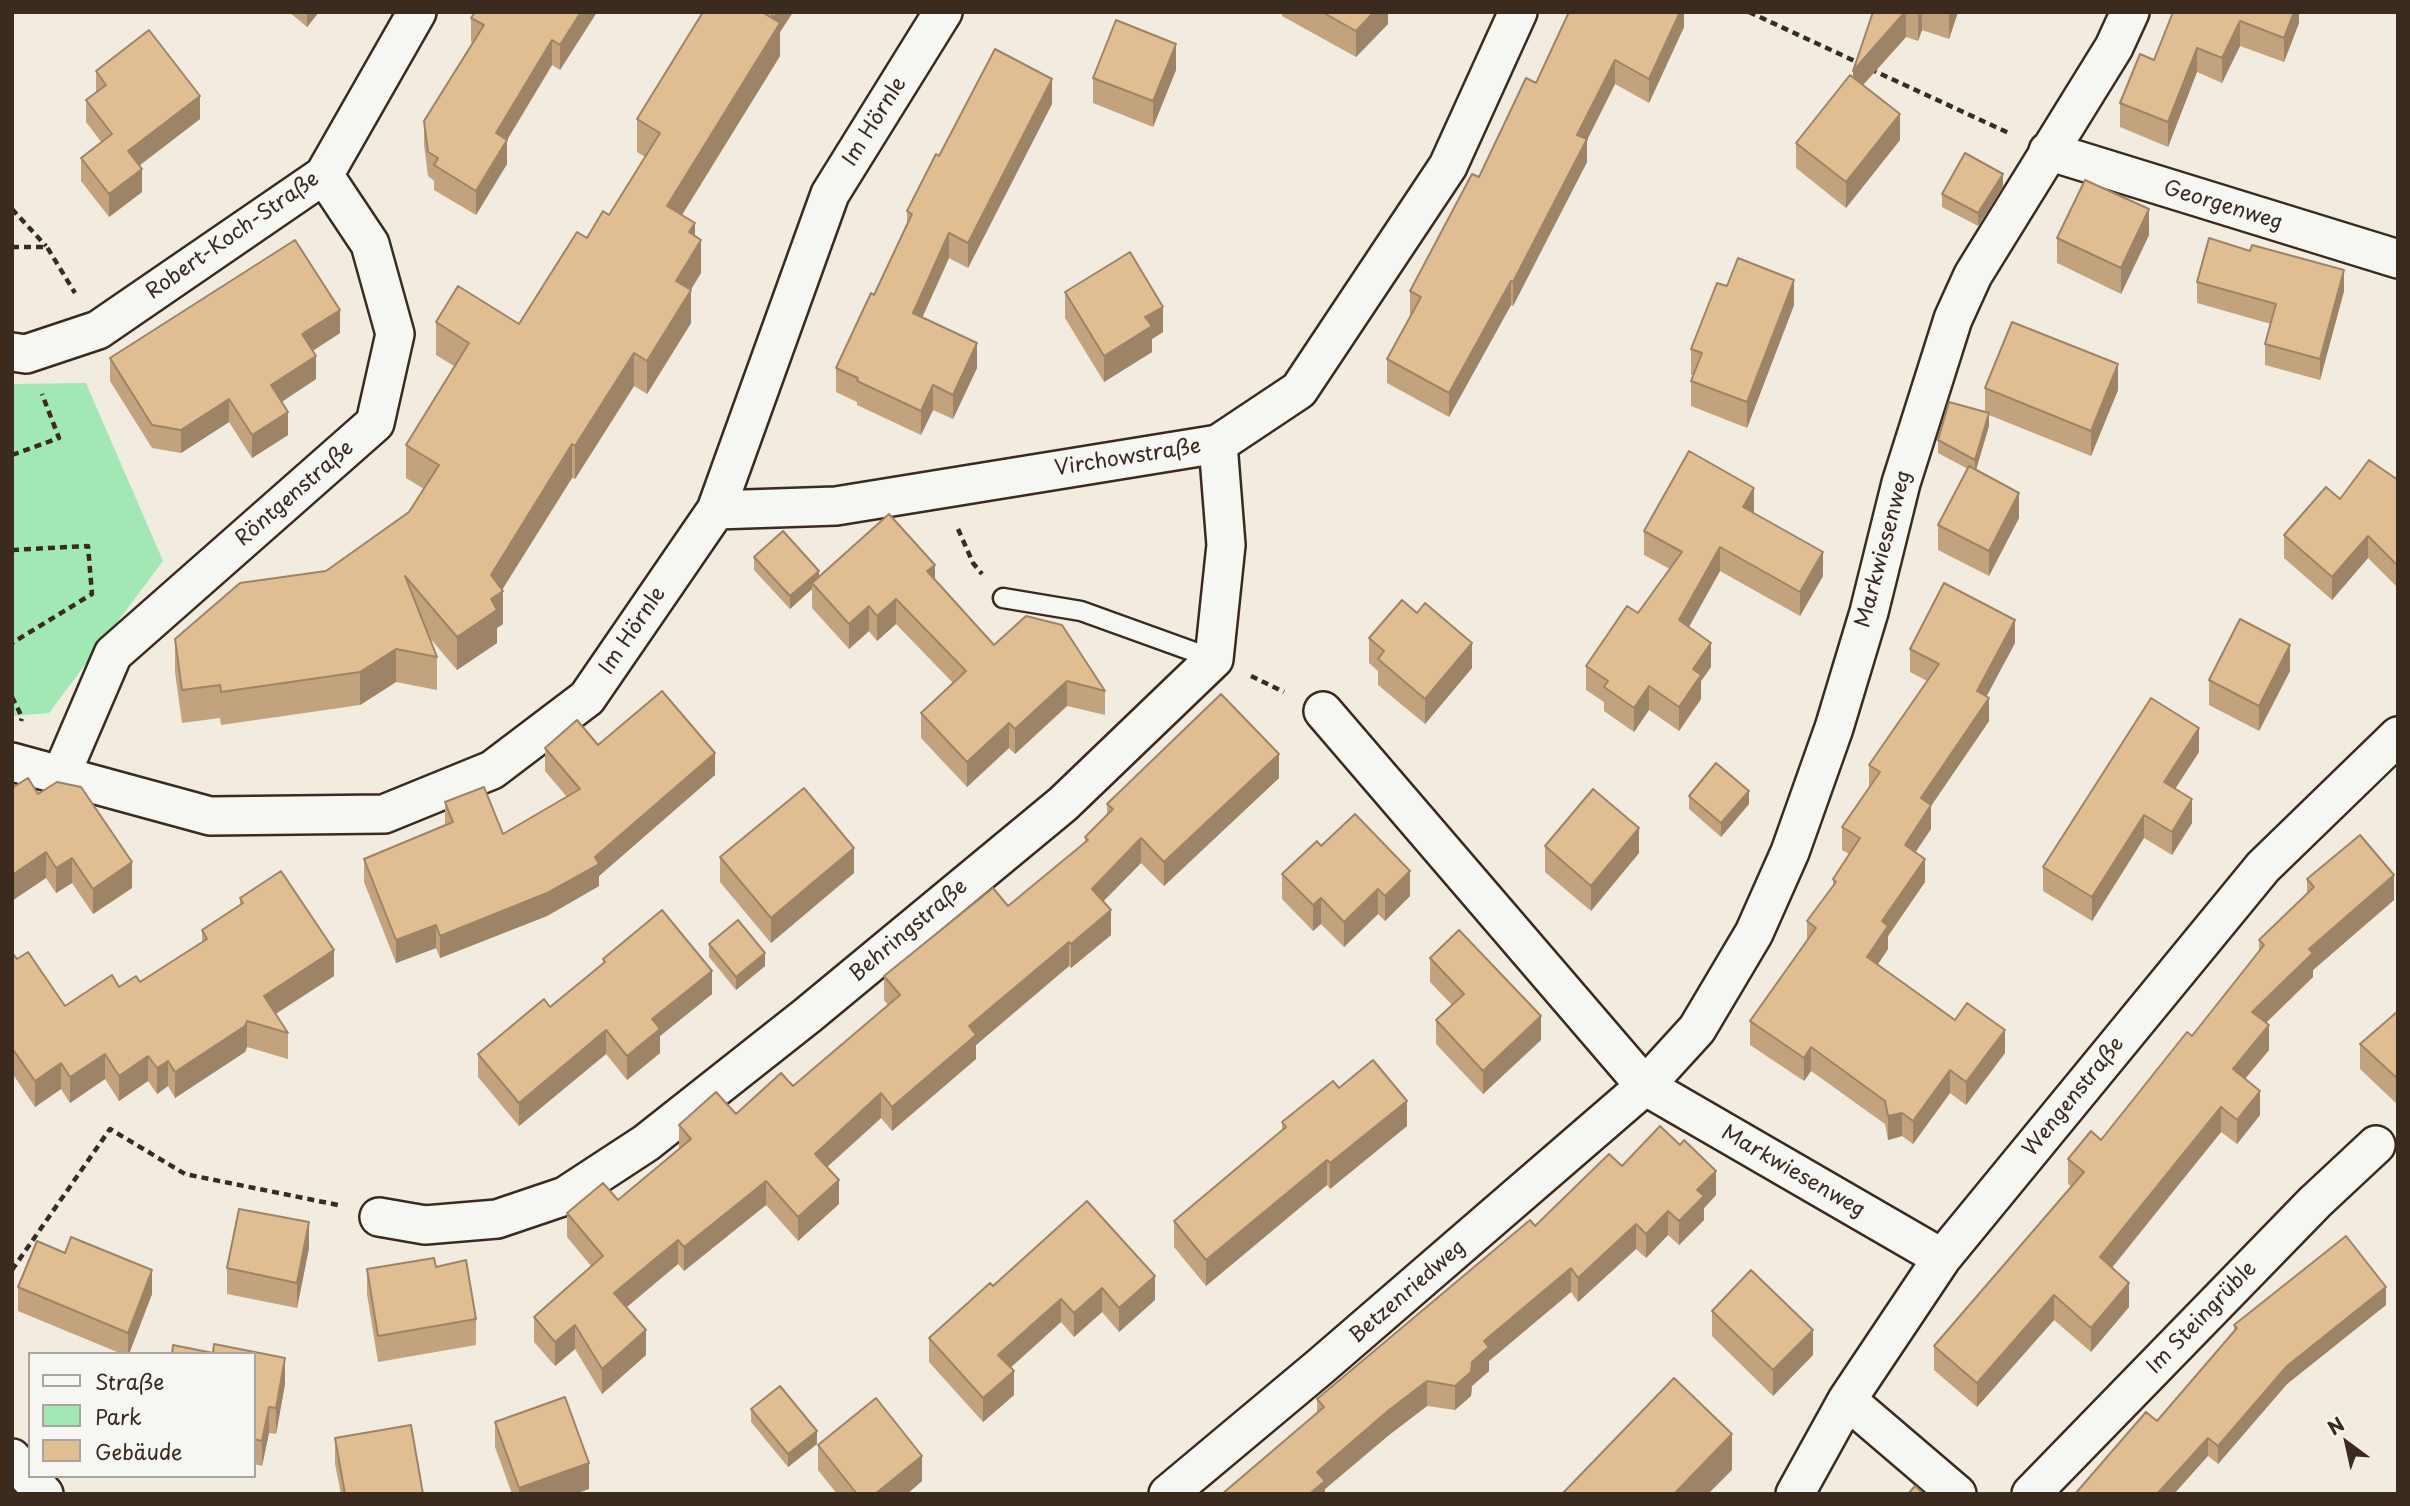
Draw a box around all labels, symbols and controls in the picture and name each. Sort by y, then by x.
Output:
street label: Im Hörnle [838,73,912,171]
street label: Robert-Koch-Straße [142,167,324,305]
street label: Georgenweg [2160,176,2286,236]
street label: Virchowstraße [1053,434,1203,482]
street label: Röntgenstraße [231,436,359,552]
street label: Markwiesenweg [1851,467,1917,631]
street label: Im Hörnle [595,582,671,680]
street label: Behringstraße [845,875,973,987]
street label: Wengenstraße [2018,1032,2130,1162]
street label: Markwiesenweg [1717,1121,1869,1223]
street label: Betzenriedweg [1345,1235,1471,1349]
street label: Im Steingrüble [2142,1256,2262,1380]
legend [28,1352,256,1478]
text: Straße [95,1365,164,1397]
text: Park [95,1400,142,1432]
north arrow [2312,1408,2382,1478]
text: N [2322,1410,2350,1441]
text: Gebäude [95,1435,182,1467]

